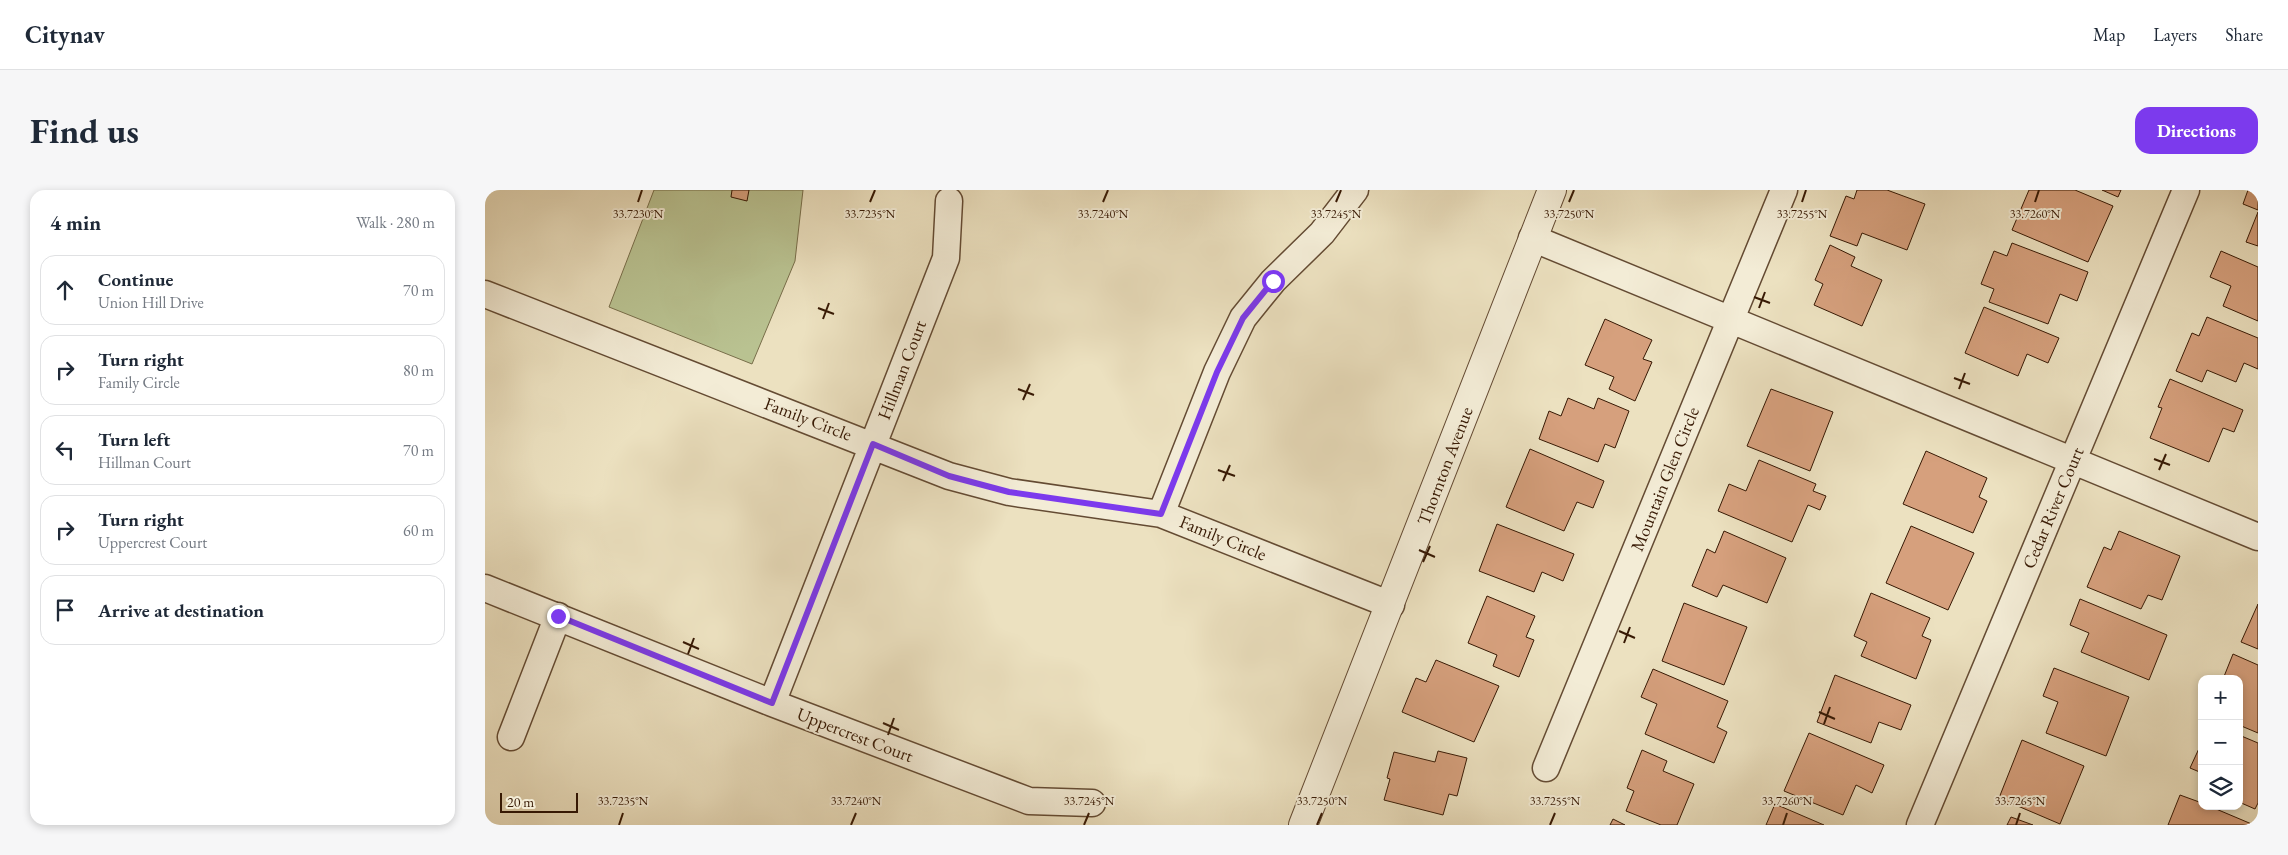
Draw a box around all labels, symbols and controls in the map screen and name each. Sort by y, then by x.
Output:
text: Citynav [25,19,105,50]
text: Map [2093,23,2125,46]
text: Layers [2153,23,2197,46]
text: Share [2225,23,2263,46]
button: Directions [2135,107,2258,154]
text: Find us [30,108,139,153]
text: 33.7230°N [613,206,664,222]
text: 33.7235°N [845,206,896,222]
text: 33.7240°N [1078,206,1129,222]
text: 33.7245°N [1311,206,1362,222]
text: 33.7250°N [1544,206,1595,222]
text: 33.7255°N [1777,206,1828,222]
text: 33.7260°N [2010,206,2061,222]
text: 4 min [50,209,101,236]
text: Walk · 280 m [356,212,435,233]
text: Continue [98,267,173,292]
route start [1262,270,1285,293]
icon: ahead [51,276,79,304]
text: 70 m [403,280,434,301]
text: Union Hill Drive [98,292,204,313]
street label: Hillman Court [872,316,931,423]
text: Turn right [98,347,184,372]
icon: right [51,356,79,384]
text: 80 m [403,360,434,381]
text: Family Circle [98,372,180,393]
street label: Family Circle [761,391,855,446]
street label: Thornton Avenue [1411,403,1478,528]
street label: Mountain Glen Circle [1625,403,1704,554]
text: Turn left [98,427,170,452]
icon: left [51,436,79,464]
text: 70 m [403,440,434,461]
street label: Cedar River Court [2017,443,2089,572]
text: Hillman Court [98,452,191,473]
text: Turn right [98,507,184,532]
street label: Family Circle [1176,510,1270,565]
icon: right [51,516,79,544]
text: 60 m [403,520,434,541]
text: Uppercrest Court [98,532,207,553]
icon: arrive [51,596,79,624]
text: Arrive at destination [98,598,264,623]
route end [547,605,570,628]
map controls [2198,675,2243,810]
button: + [2198,675,2243,720]
street label: Uppercrest Court [794,702,917,767]
button: − [2198,720,2243,765]
button: layers [2198,765,2243,810]
scale bar [500,790,577,813]
text: 20 m [507,793,534,811]
text: 33.7235°N [598,793,649,809]
text: 33.7240°N [831,793,882,809]
text: 33.7245°N [1064,793,1115,809]
text: 33.7250°N [1297,793,1348,809]
text: 33.7255°N [1530,793,1581,809]
text: 33.7260°N [1762,793,1813,809]
text: 33.7265°N [1995,793,2046,809]

